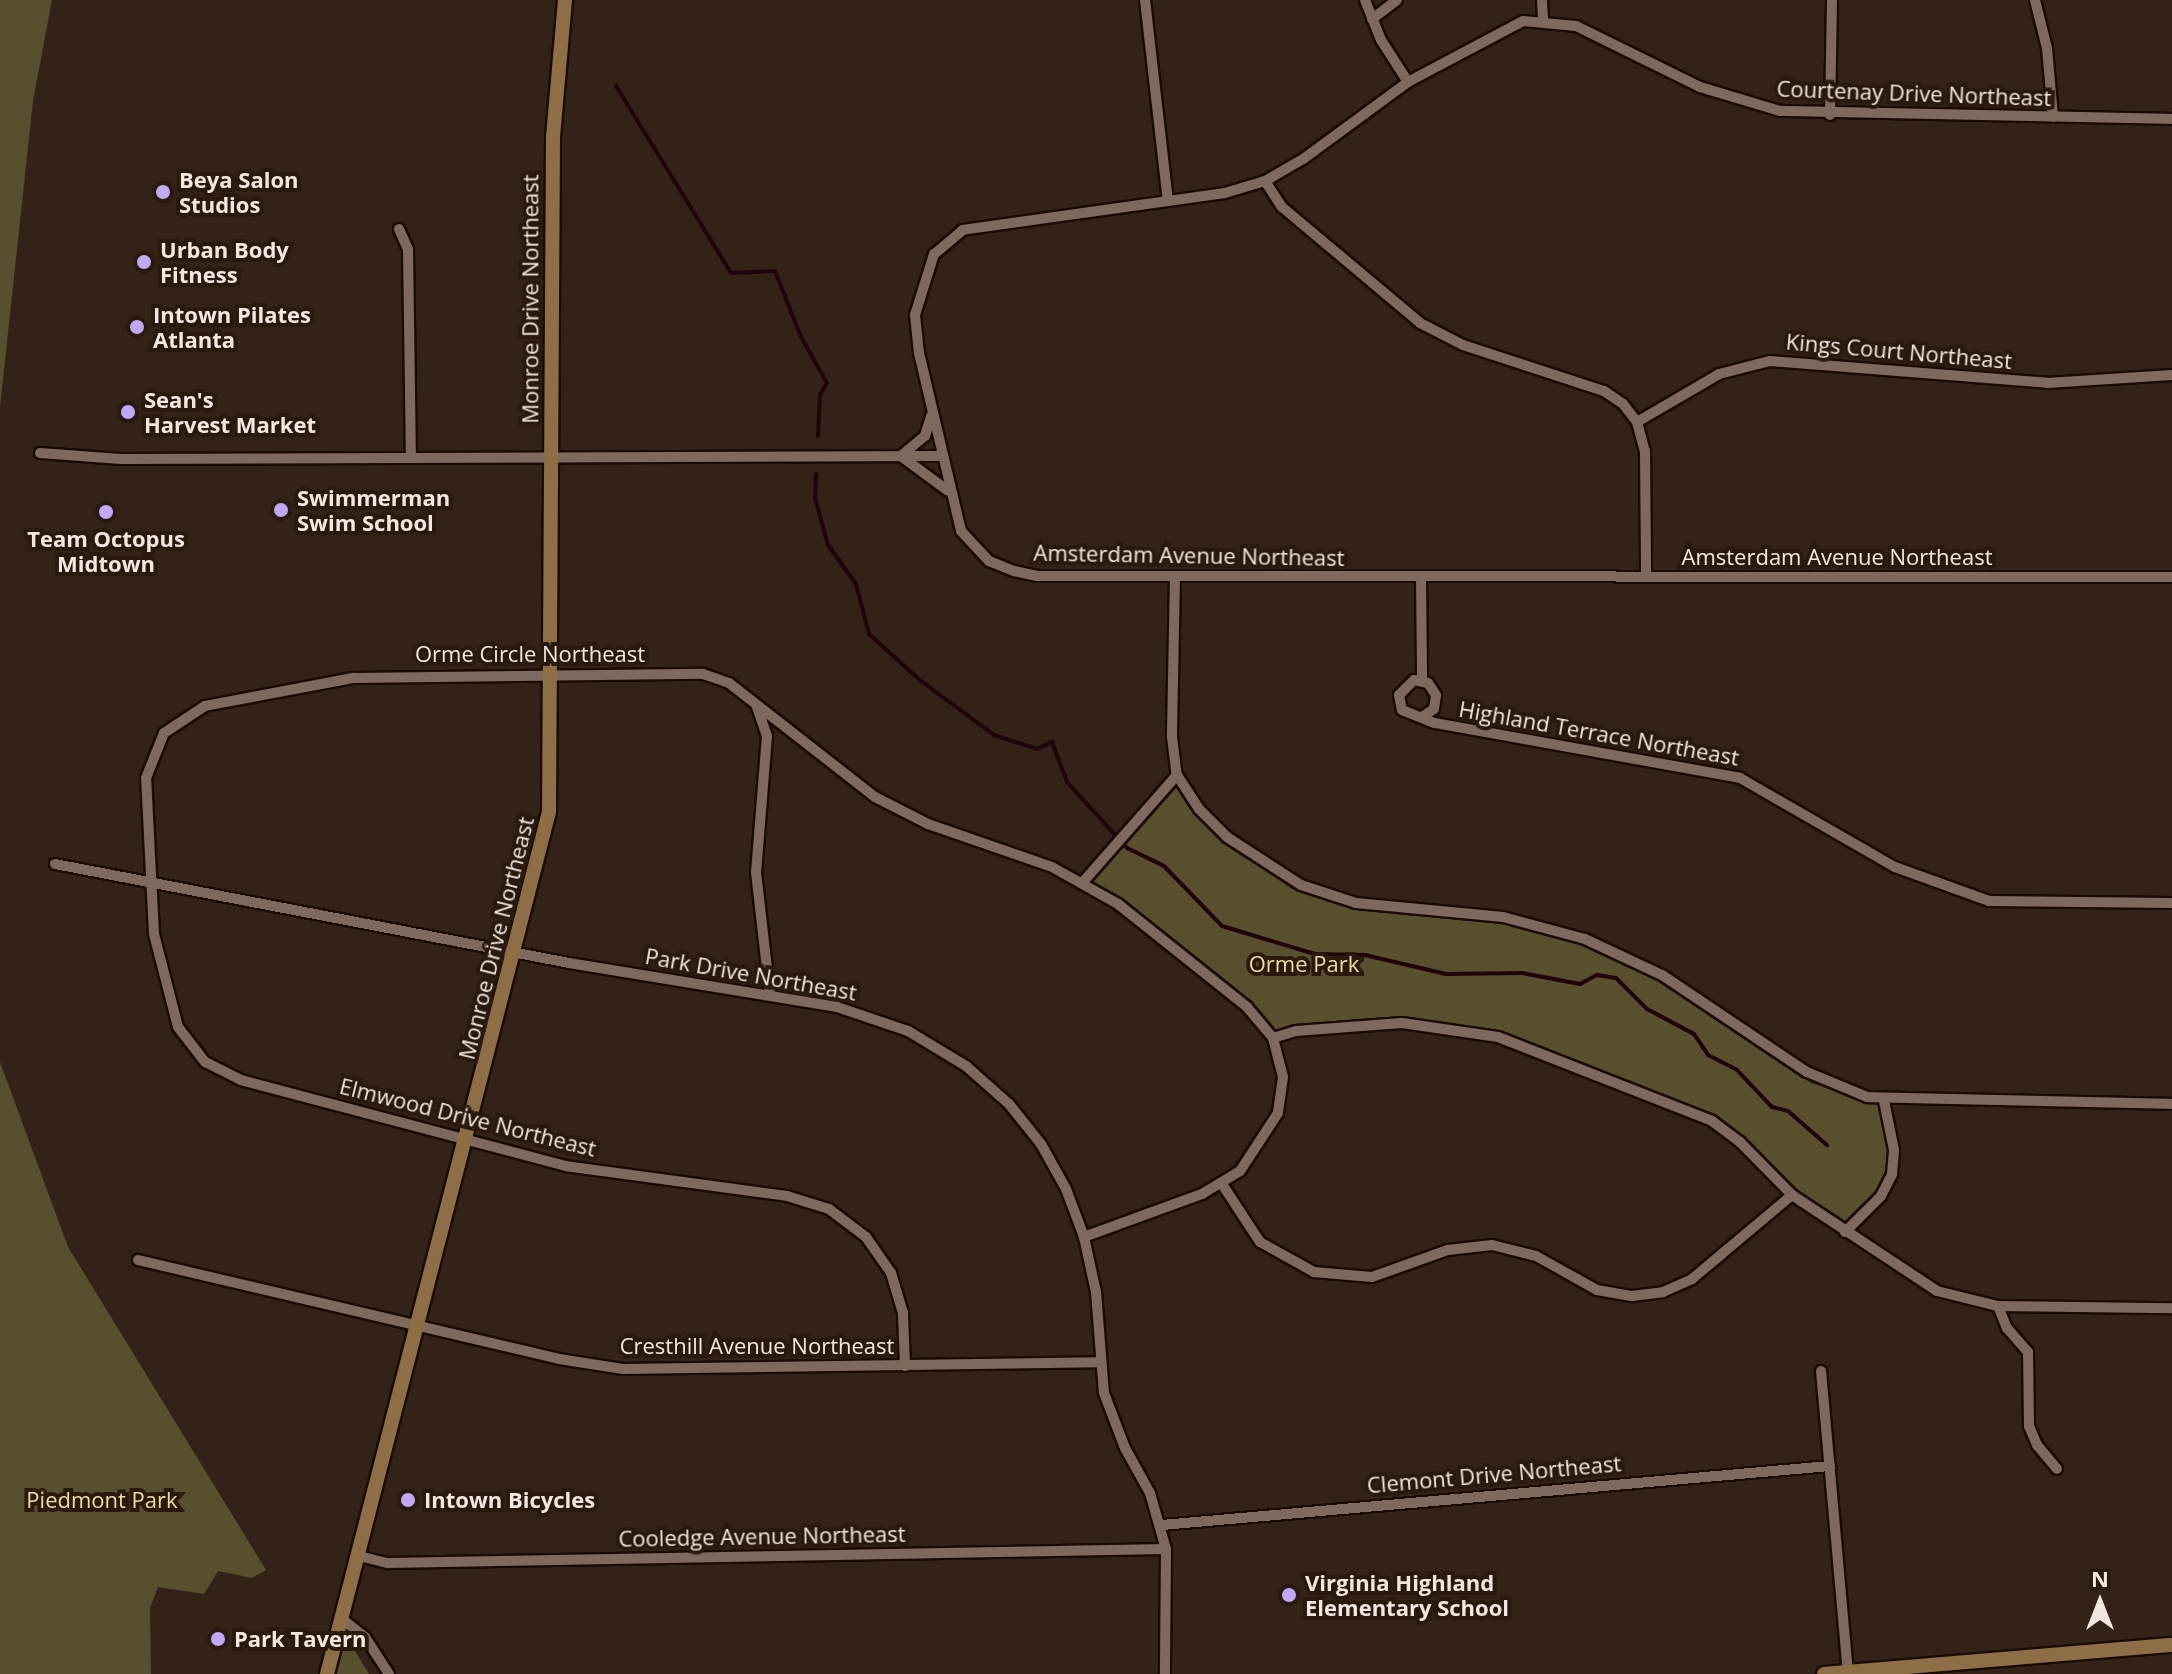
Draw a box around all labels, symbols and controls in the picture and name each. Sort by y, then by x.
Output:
street label: Courtenay Drive Northeast [1776,75,2052,111]
place label: Beya Salon Studios [179,166,298,218]
street label: Monroe Drive Northeast [517,174,543,424]
marker: Beya Salon Studios [154,183,172,201]
place label: Urban Body Fitness [160,236,289,288]
marker: Urban Body Fitness [135,253,153,271]
place label: Intown Pilates Atlanta [153,301,311,352]
marker: Intown Pilates Atlanta [128,318,146,336]
street label: Kings Court Northeast [1785,328,2013,374]
place label: Sean's Harvest Market [144,386,316,438]
marker: Sean's Harvest Market [119,403,137,421]
place label: Swimmerman Swim School [297,484,450,536]
marker: Swimmerman Swim School [272,501,290,519]
marker: Team Octopus Midtown [97,503,115,521]
place label: Team Octopus Midtown [27,525,185,576]
street label: Amsterdam Avenue Northeast [1033,539,1345,571]
street label: Amsterdam Avenue Northeast [1681,544,1993,570]
street label: Orme Circle Northeast [415,641,645,667]
street label: Highland Terrace Northeast [1457,695,1741,771]
street label: Monroe Drive Northeast [453,814,539,1062]
street label: Park Drive Northeast [643,942,859,1006]
park label: Orme Park [1249,951,1359,977]
street label: Elmwood Drive Northeast [337,1072,599,1162]
street label: Cresthill Avenue Northeast [620,1333,894,1359]
street label: Clemont Drive Northeast [1366,1450,1622,1498]
park label: Piedmont Park [26,1487,178,1513]
place label: Intown Bicycles [424,1487,595,1513]
marker: Intown Bicycles [399,1491,417,1509]
street label: Cooledge Avenue Northeast [618,1520,906,1552]
north arrow [2060,1562,2140,1642]
text: N [2091,1563,2109,1593]
place label: Virginia Highland Elementary School [1305,1569,1509,1620]
marker: Virginia Highland Elementary School [1280,1586,1298,1604]
place label: Park Tavern [234,1626,366,1652]
marker: Park Tavern [209,1630,227,1648]

